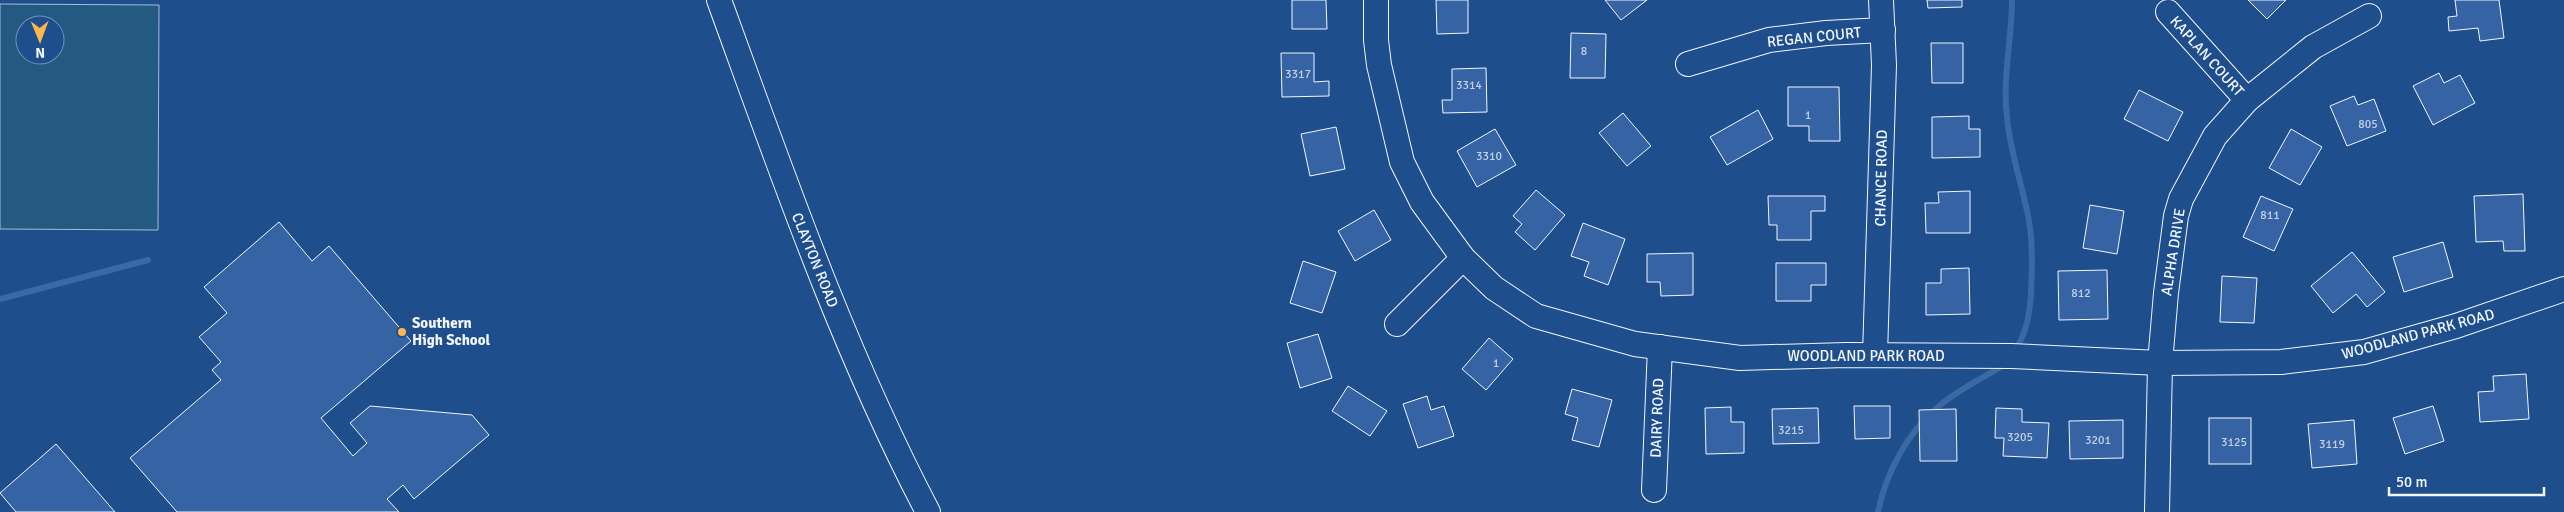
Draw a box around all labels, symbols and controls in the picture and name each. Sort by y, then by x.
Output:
street label: KAPLAN COURT [2166,12,2248,100]
north arrow [15,15,65,65]
street label: REGAN COURT [1766,23,1863,51]
text: N [35,44,45,61]
house number: 8 [1581,44,1587,59]
house number: 3317 [1285,67,1311,82]
house number: 3314 [1456,78,1482,93]
house number: 1 [1805,108,1811,123]
house number: 805 [2358,117,2378,132]
street label: CHANCE ROAD [1871,129,1891,227]
house number: 3310 [1476,149,1502,164]
street label: ALPHA DRIVE [2157,207,2189,297]
house number: 811 [2260,208,2280,223]
street label: CLAYTON ROAD [788,210,842,310]
house number: 812 [2071,286,2091,301]
street label: WOODLAND PARK ROAD [2340,305,2496,363]
place label: Southern High School [412,314,491,349]
marker: Southern High School [396,326,408,338]
street label: WOODLAND PARK ROAD [1787,347,1945,365]
house number: 1 [1493,356,1499,371]
street label: DAIRY ROAD [1647,378,1667,458]
house number: 3215 [1778,423,1804,438]
house number: 3205 [2007,430,2033,445]
house number: 3201 [2085,433,2111,448]
house number: 3125 [2221,435,2247,450]
house number: 3119 [2319,437,2345,452]
scale bar [2389,464,2544,496]
text: 50 m [2396,473,2427,491]

